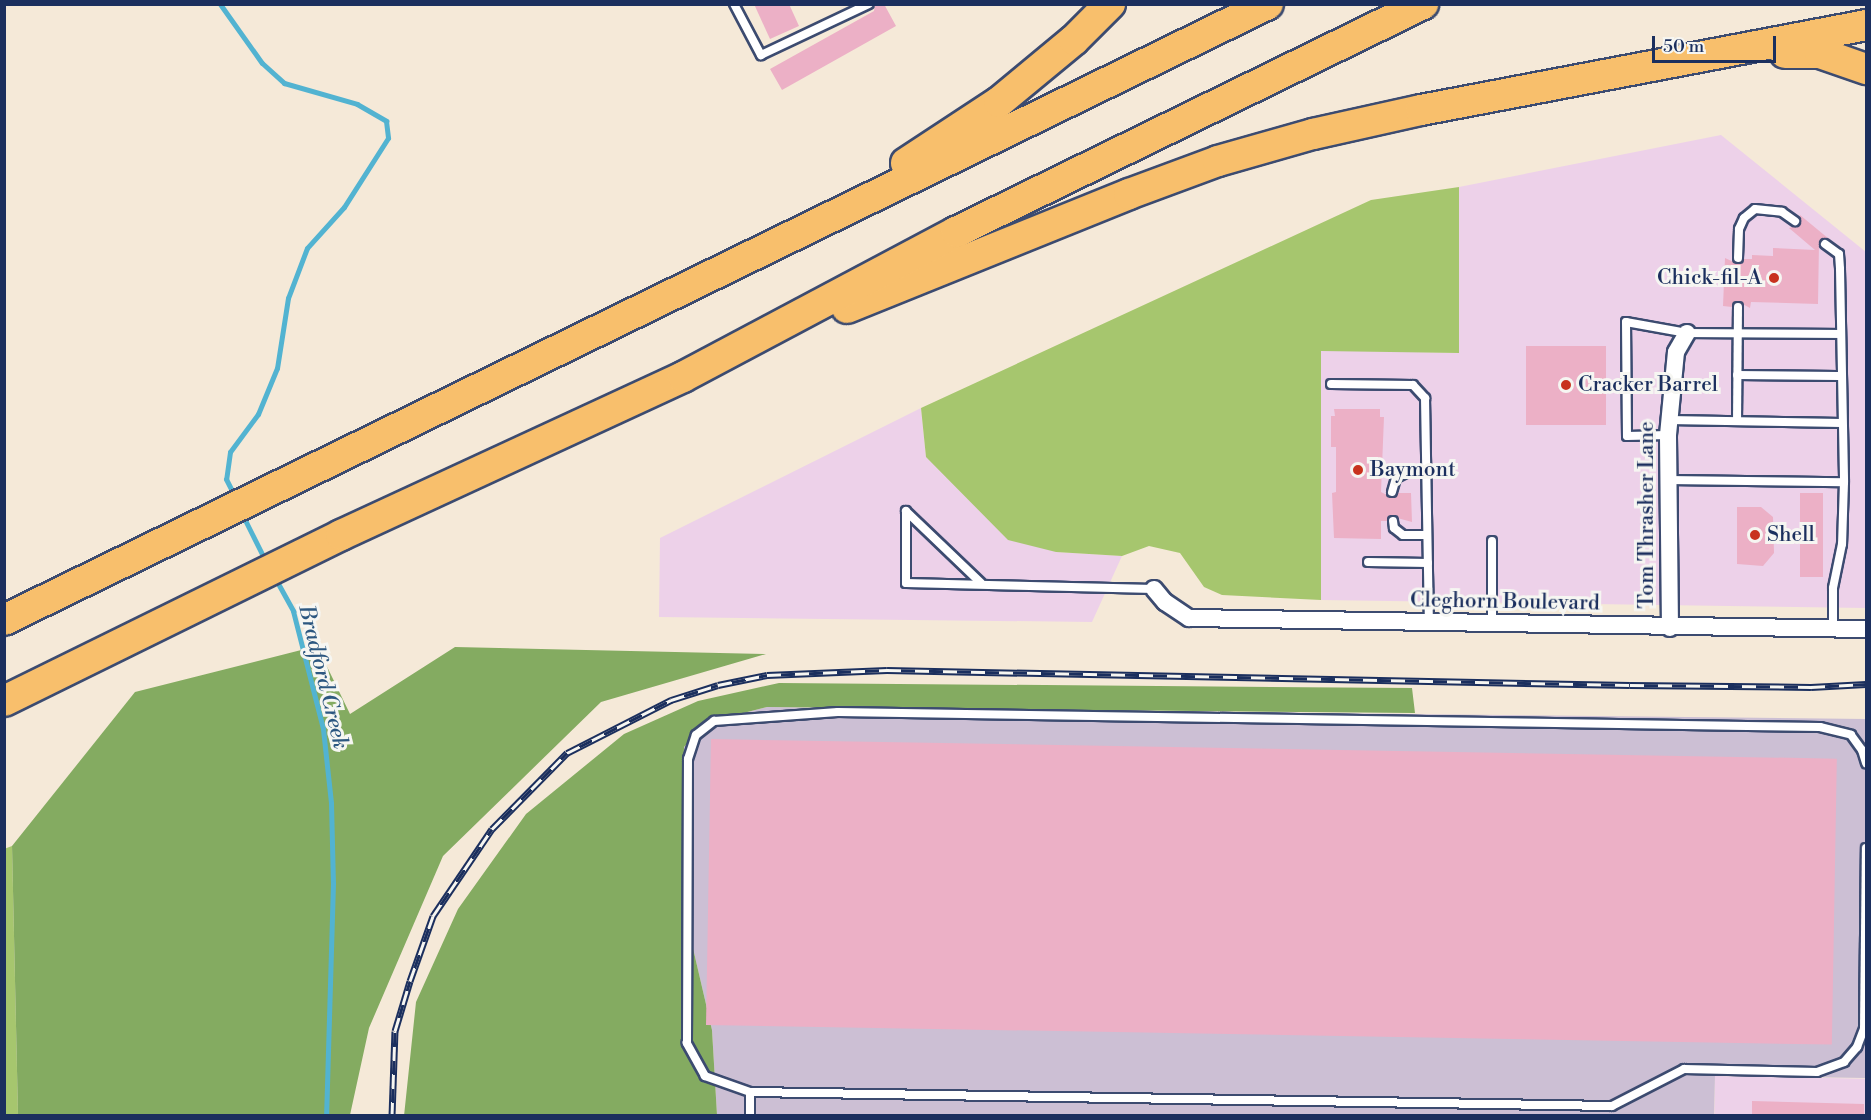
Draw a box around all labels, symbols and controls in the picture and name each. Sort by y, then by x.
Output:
scale bar [1655,24,1780,62]
text: 50 m [1663,35,1704,58]
place label: Chick-fil-A [1657,265,1762,291]
marker: Chick-fil-A [1767,271,1781,285]
place label: Cracker Barrel [1578,372,1718,398]
marker: Cracker Barrel [1559,378,1573,392]
street label: Tom Thrasher Lane [1634,421,1660,609]
place label: Baymont [1370,457,1456,483]
marker: Baymont [1351,463,1365,477]
place label: Shell [1767,522,1815,548]
marker: Shell [1748,528,1762,542]
street label: Cleghorn Boulevard [1410,588,1600,616]
water label: Bradford Creek [292,602,354,752]

